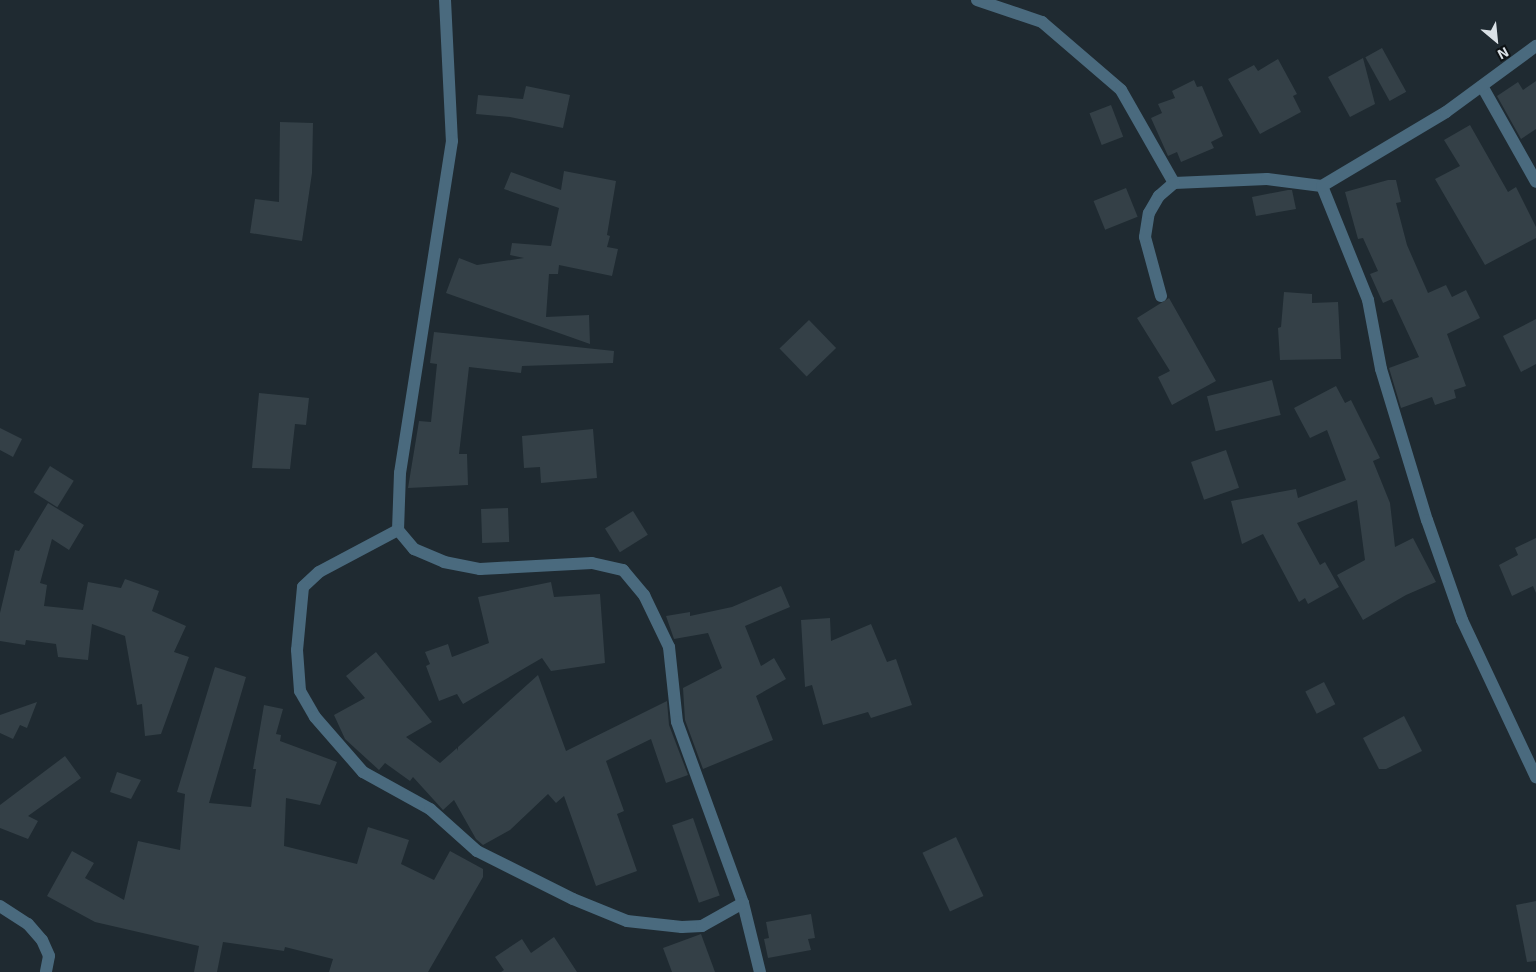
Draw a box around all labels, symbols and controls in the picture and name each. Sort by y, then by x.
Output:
north arrow [1471,15,1521,65]
text: N [1495,44,1512,64]

